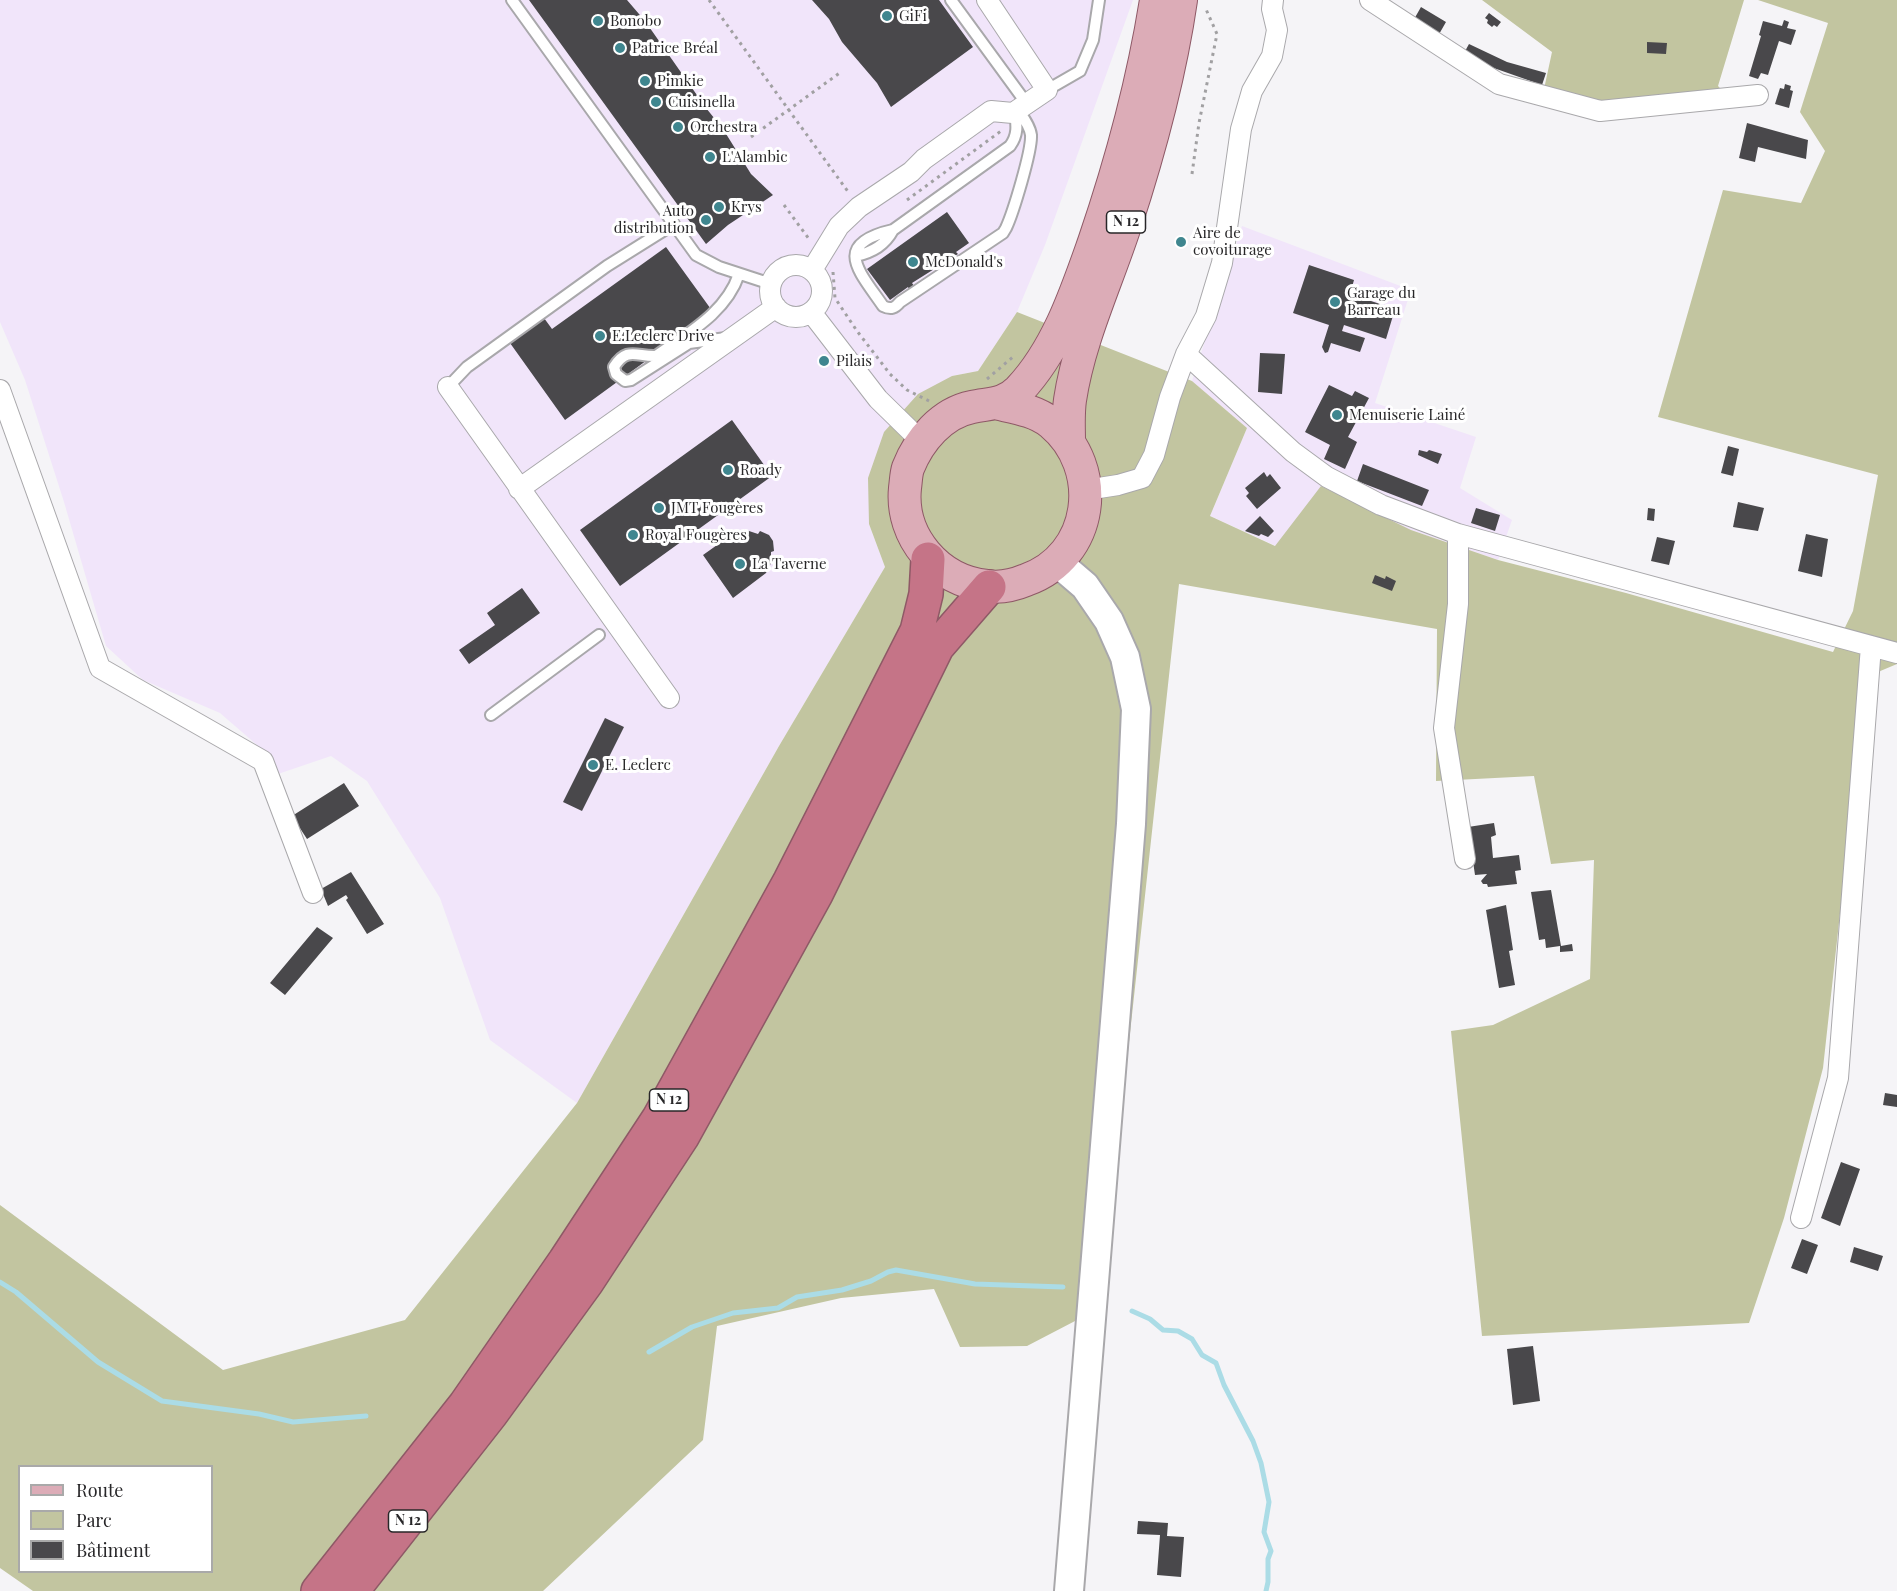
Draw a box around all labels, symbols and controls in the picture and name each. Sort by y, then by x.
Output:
place label: GiFi [899,7,927,25]
marker: GiFi [880,9,894,23]
place label: Bonobo [610,12,661,30]
marker: Bonobo [591,14,605,28]
place label: Patrice Bréal [632,39,718,57]
marker: Patrice Bréal [613,41,627,55]
place label: Pimkie [657,72,704,90]
marker: Pimkie [638,74,652,88]
place label: Cuisinella [668,93,735,111]
marker: Cuisinella [649,95,663,109]
place label: Orchestra [690,118,757,136]
marker: Orchestra [671,120,685,134]
place label: L'Alambic [722,148,788,166]
marker: L'Alambic [703,150,717,164]
place label: Krys [731,198,762,216]
marker: Krys [712,200,726,214]
place label: Auto distribution [614,202,694,237]
road number: N 12 [1106,211,1146,233]
marker: Auto distribution [699,213,713,227]
place label: Aire de covoiturage [1193,224,1272,259]
marker: Aire de covoiturage [1174,235,1188,249]
place label: McDonald's [925,253,1003,271]
marker: McDonald's [906,255,920,269]
place label: Garage du Barreau [1347,284,1416,319]
marker: Garage du Barreau [1328,295,1342,309]
place label: E.Leclerc Drive [612,327,714,345]
marker: E.Leclerc Drive [593,329,607,343]
place label: Pilais [836,352,872,370]
marker: Pilais [817,354,831,368]
place label: Menuiserie Lainé [1349,406,1465,424]
marker: Menuiserie Lainé [1330,408,1344,422]
place label: Roady [740,461,782,479]
marker: Roady [721,463,735,477]
place label: JMT Fougères [671,499,763,517]
marker: JMT Fougères [652,501,666,515]
place label: Royal Fougères [645,526,747,544]
marker: Royal Fougères [626,528,640,542]
place label: La Taverne [752,555,827,573]
marker: La Taverne [733,557,747,571]
place label: E. Leclerc [605,756,671,774]
marker: E. Leclerc [586,758,600,772]
road number: N 12 [650,1089,688,1111]
legend [18,1465,213,1573]
text: Route [76,1478,123,1502]
text: Parc [76,1508,112,1532]
road number: N 12 [388,1510,428,1532]
text: Bâtiment [76,1538,150,1562]

